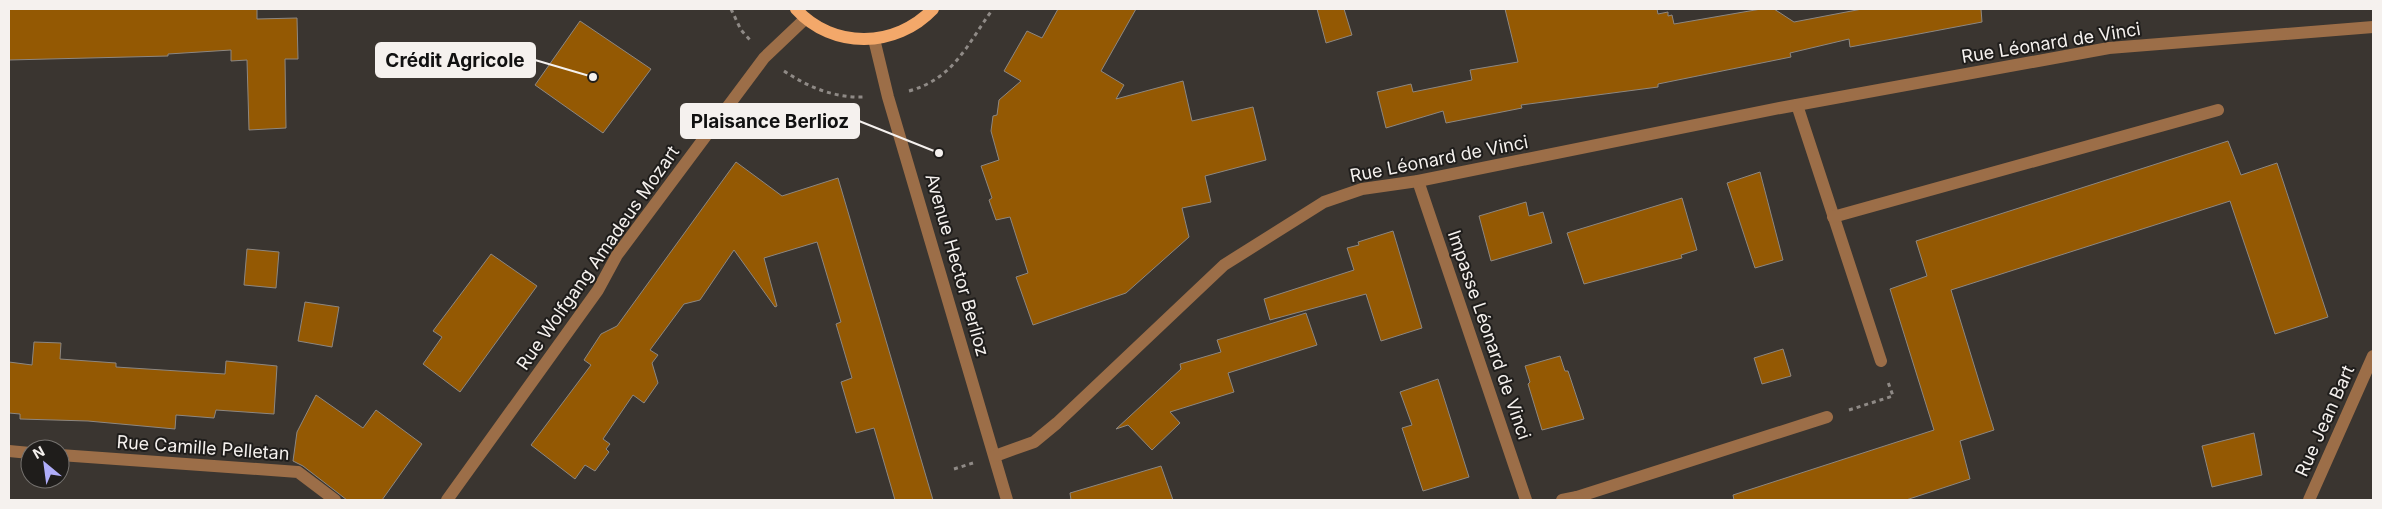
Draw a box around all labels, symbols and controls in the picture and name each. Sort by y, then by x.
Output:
street label: Rue Léonard de Vinci [1960,18,2142,67]
callout: Crédit Agricole [376,43,535,77]
text: Crédit Agricole [385,49,525,72]
callout: Plaisance Berlioz [681,104,859,138]
text: Plaisance Berlioz [691,110,849,133]
street label: Rue Léonard de Vinci [1348,131,1530,186]
street label: Rue Wolfgang Amadeus Mozart [512,142,683,374]
street label: Avenue Hector Berlioz [921,171,994,359]
street label: Impasse Léonard de Vinci [1444,227,1535,442]
street label: Rue Jean Bart [2291,362,2358,480]
street label: Rue Camille Pelletan [116,431,290,464]
north arrow [20,439,70,489]
text: N [30,442,47,462]

